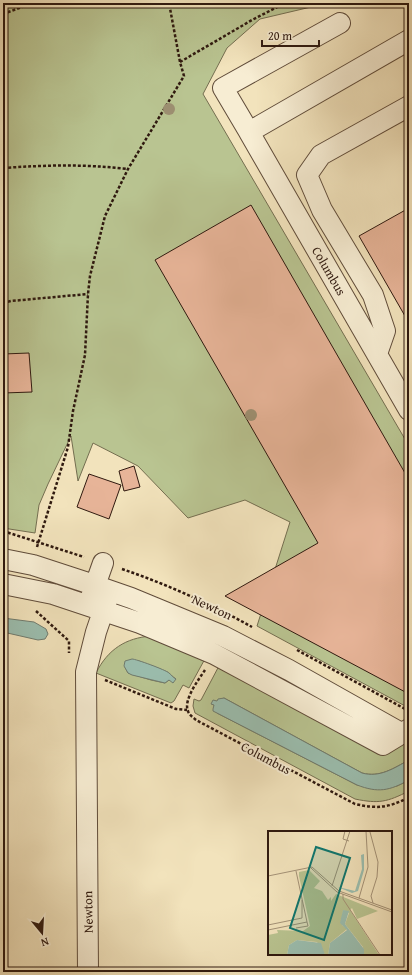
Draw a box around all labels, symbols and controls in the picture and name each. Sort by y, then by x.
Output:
scale bar [262,22,319,48]
text: 20 m [268,27,292,44]
street label: Columbus [307,243,351,299]
street label: Newton [189,589,236,625]
street label: Columbus [238,737,294,779]
inset map [268,831,392,955]
street label: Newton [78,890,98,933]
north arrow [22,913,62,953]
text: N [39,934,51,951]

